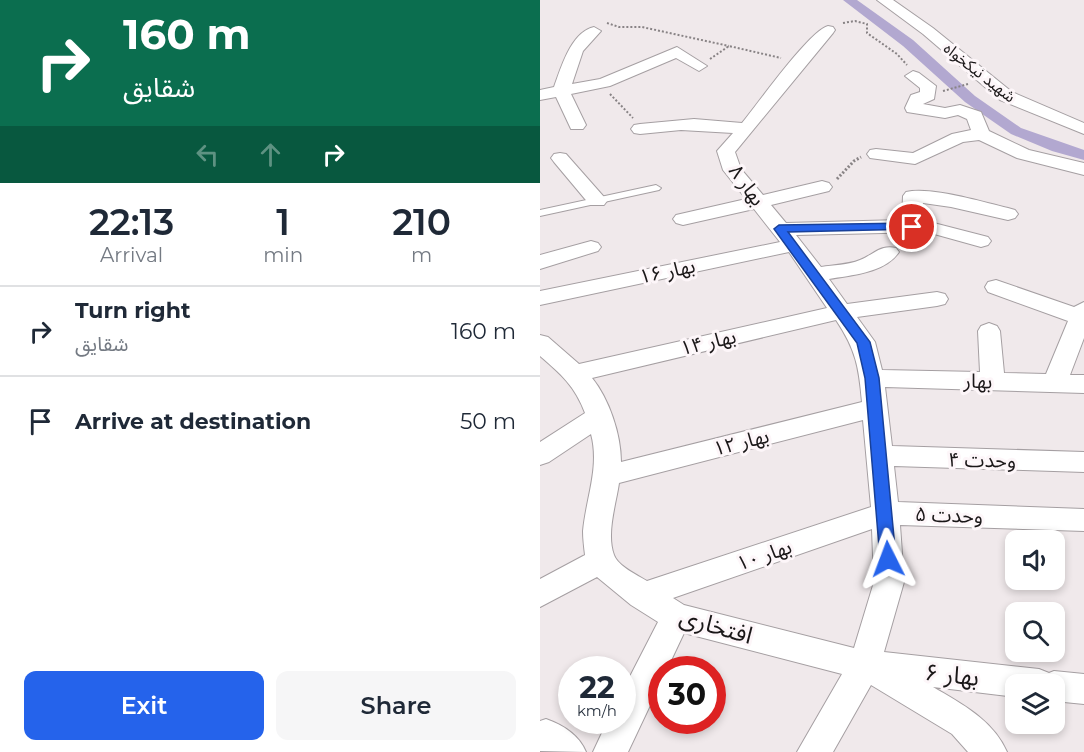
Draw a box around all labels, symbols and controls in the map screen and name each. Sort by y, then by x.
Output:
text: 160 m [123,8,251,60]
icon: right [24,24,102,102]
street label: شهید نیکخواه [940,39,1019,106]
text: شقایق [123,71,195,104]
icon: left [191,138,224,171]
icon: ahead [254,138,287,171]
icon: right [317,138,350,171]
street label: بهار ۸ [724,160,770,210]
text: 22:13 [89,200,174,244]
text: 1 [276,200,290,244]
text: 210 [392,200,451,244]
pin [886,201,937,252]
icon: arrive [895,210,928,243]
text: Arrival [100,243,163,267]
text: min [263,243,303,267]
text: m [411,243,432,267]
street label: بهار ۱۶ [637,253,697,289]
text: Turn right [75,297,190,324]
icon: right [24,315,57,348]
text: 160 m [451,318,516,345]
street label: بهار ۱۴ [678,324,738,360]
text: شقایق [75,332,129,356]
street label: بهار [962,368,993,393]
icon: arrive [24,405,57,438]
text: Arrive at destination [75,408,311,435]
text: 50 m [460,408,516,435]
street label: بهار ۱۲ [711,423,771,461]
street label: وحدت ۴ [948,447,1016,473]
street label: وحدت ۵ [915,502,983,528]
position arrow [856,527,920,591]
map controls [1005,530,1065,734]
button: sound [1005,530,1065,590]
street label: بهار ۱۰ [733,534,795,576]
street label: افتخاری [676,601,756,650]
button: search [1005,602,1065,662]
speed limit sign: 30 [648,656,726,734]
street label: بهار ۶ [923,657,981,692]
text: 22 [579,669,615,706]
button: Exit [24,671,264,740]
button: Share [276,671,516,740]
button: layers [1005,674,1065,734]
text: km/h [577,701,617,720]

